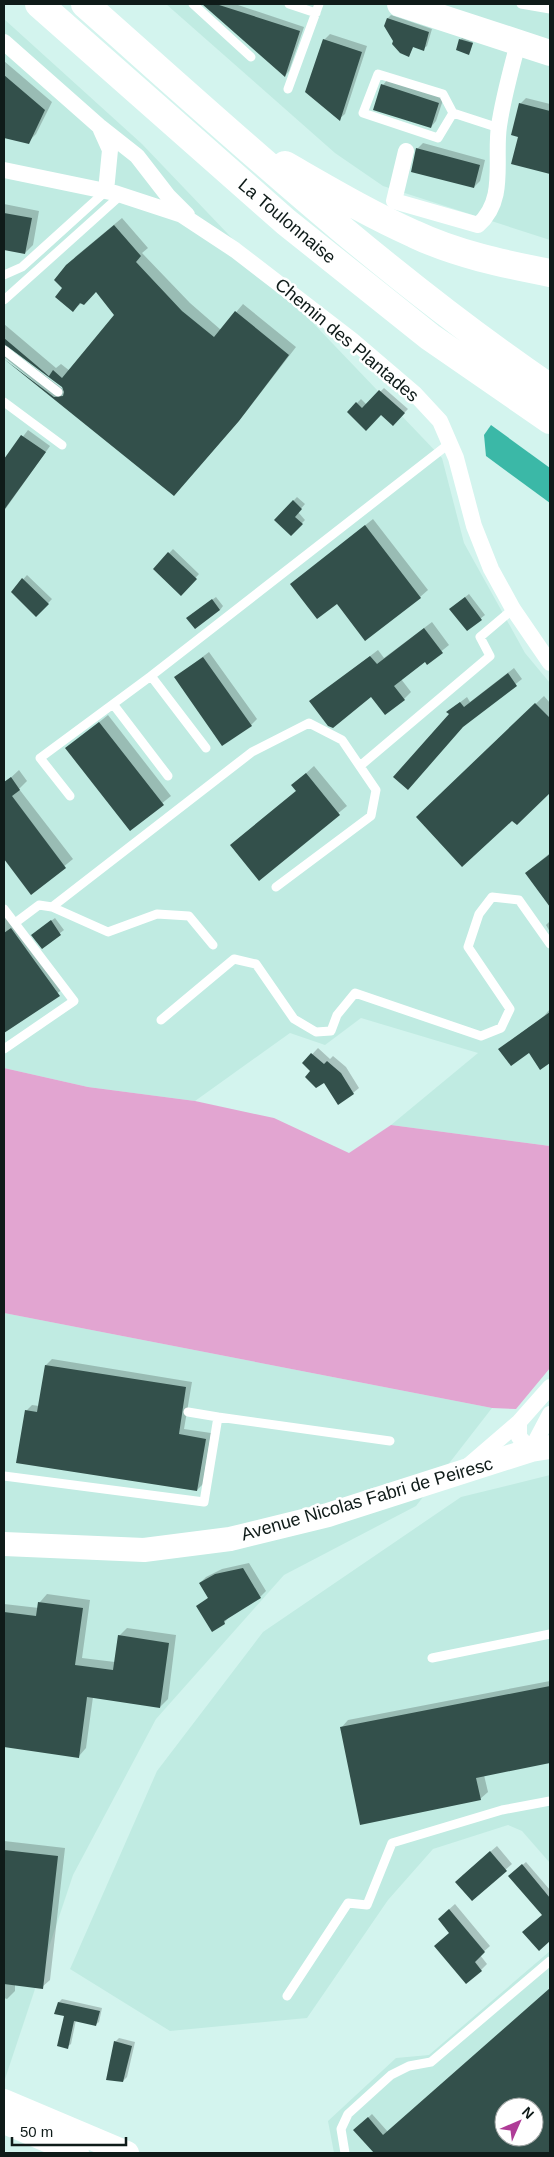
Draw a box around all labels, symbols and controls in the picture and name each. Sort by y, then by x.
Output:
street label: La Toulonnaise [234,175,340,267]
street label: Chemin des Plantades [271,274,423,406]
street label: Avenue Nicolas Fabri de Peiresc [239,1453,495,1545]
north arrow [494,2097,544,2147]
text: N [519,2104,537,2122]
scale bar [12,2114,126,2146]
text: 50 m [20,2123,53,2140]

